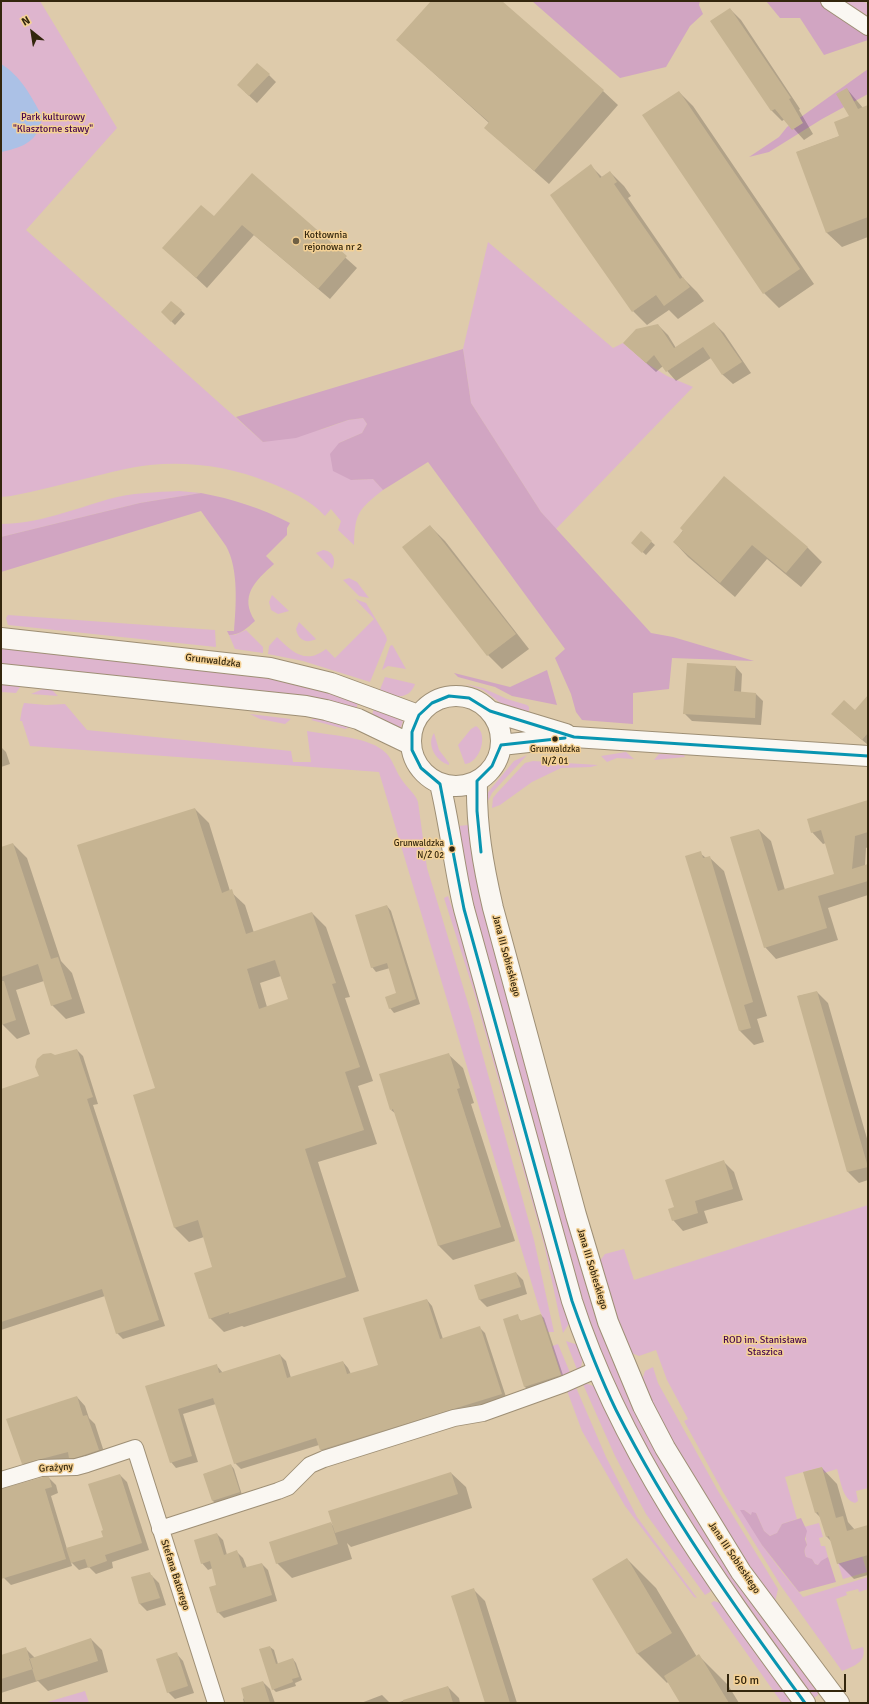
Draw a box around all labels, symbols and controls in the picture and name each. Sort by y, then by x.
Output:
north arrow [12,12,52,52]
text: N [19,14,32,29]
park label: Park kulturowy "Klasztorne stawy" [13,111,93,134]
place label: Kotłownia rejonowa nr 2 [304,229,362,252]
marker: Kotłownia rejonowa nr 2 [291,236,301,246]
street label: Grunwaldzka [185,652,241,670]
marker: Grunwaldzka N/Ż 01 [550,734,560,744]
place label: Grunwaldzka N/Ż 01 [530,745,580,766]
place label: Grunwaldzka N/Ż 02 [394,839,444,860]
marker: Grunwaldzka N/Ż 02 [447,844,457,854]
street label: Jana III Sobieskiego [489,914,523,998]
street label: Jana III Sobieskiego [574,1227,610,1311]
park label: ROD im. Stanisława Staszica [723,1334,807,1358]
street label: Grażyny [39,1461,73,1475]
street label: Jana III Sobieskiego [705,1520,763,1596]
street label: Stefana Batorego [158,1538,192,1612]
scale bar [729,1666,848,1692]
text: 50 m [734,1673,759,1688]

